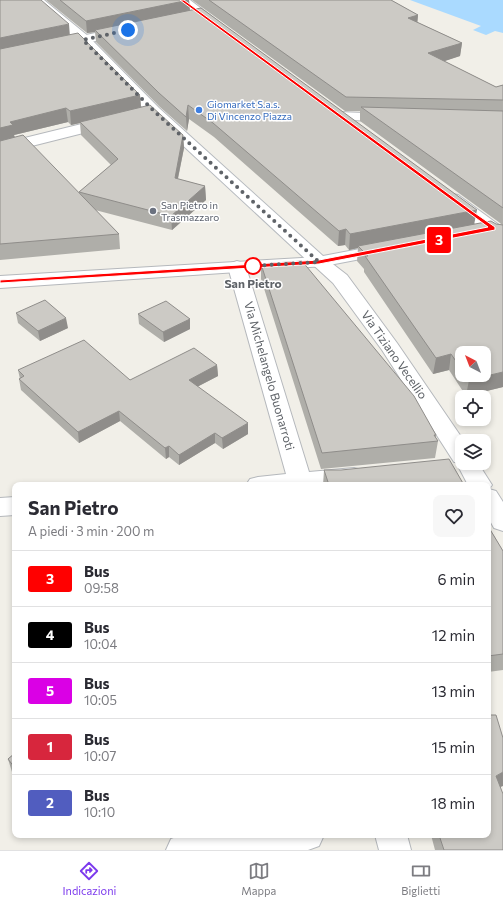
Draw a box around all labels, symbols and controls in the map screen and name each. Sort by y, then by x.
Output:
your location [118,20,138,40]
place label: Giomarket S.a.s. Di Vincenzo Piazza [207,98,292,122]
marker: Giomarket S.a.s. Di Vincenzo Piazza [194,105,204,115]
place label: San Pietro in Trasmazzaro [161,199,219,223]
marker: San Pietro in Trasmazzaro [148,206,158,216]
line badge: 3 [426,227,452,253]
text: 3 [435,231,443,248]
marker: San Pietro [244,257,262,275]
place label: San Pietro [224,276,282,290]
street label: Via Michelangelo Buonarroti [242,300,298,452]
street label: Via Tiziano Vecellio [359,308,431,401]
north arrow [455,346,491,382]
map controls [455,346,491,470]
button: locate [455,390,491,426]
button: layers [455,434,491,470]
button: heart [433,495,475,537]
text: San Pietro [28,496,119,519]
text: A piedi · 3 min · 200 m [28,523,154,539]
text: Bus [84,562,109,580]
text: 3 [46,570,54,587]
text: 6 min [437,570,475,588]
text: 09:58 [84,580,119,596]
text: Bus [84,618,109,636]
text: 4 [46,626,54,643]
text: 12 min [432,626,475,644]
text: 10:04 [84,636,117,652]
text: Bus [84,674,109,692]
text: 5 [46,682,54,699]
text: 13 min [432,682,475,700]
text: 10:05 [84,692,117,708]
text: Bus [84,730,109,748]
text: 1 [47,738,53,755]
text: 15 min [432,738,475,756]
text: 10:07 [84,748,116,764]
text: Bus [84,786,109,804]
text: 2 [46,794,54,811]
text: 18 min [431,794,475,812]
text: 10:10 [84,804,115,820]
tab: Indicazioni [63,860,116,897]
tab: Mappa [241,860,276,897]
tab: Biglietti [401,860,440,897]

